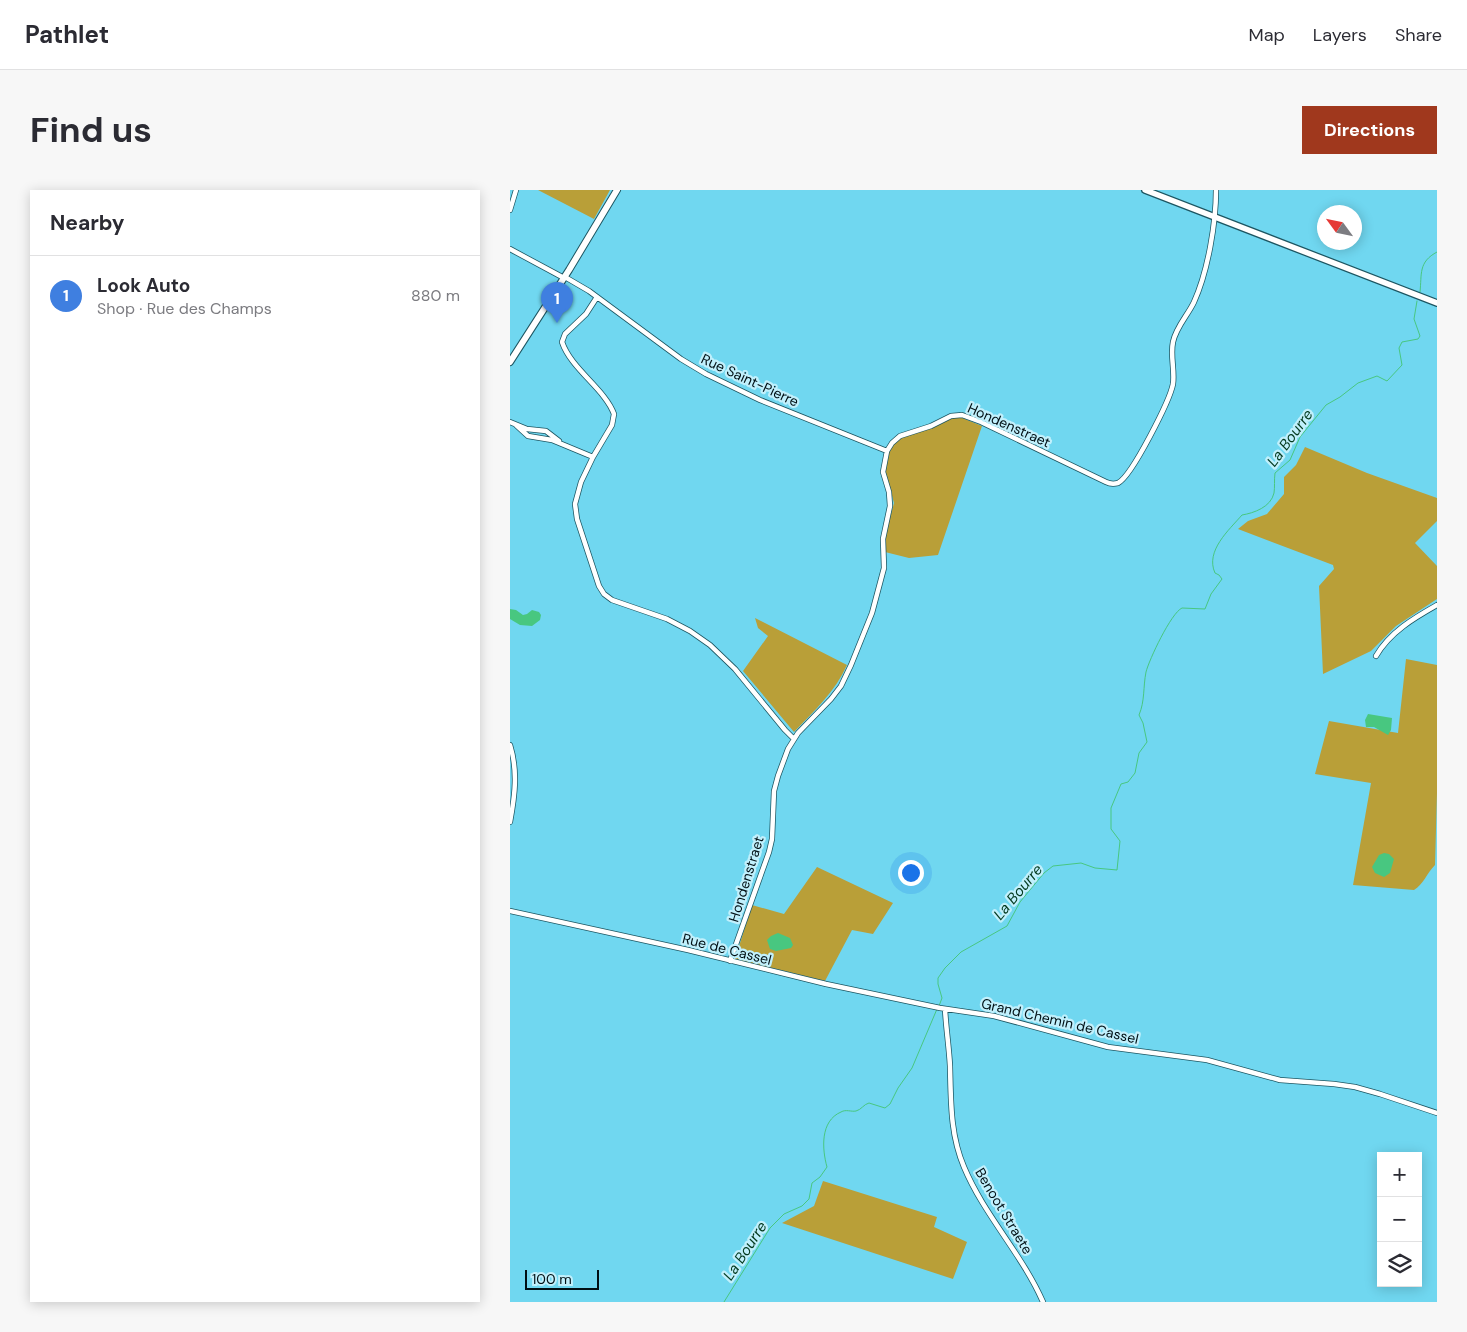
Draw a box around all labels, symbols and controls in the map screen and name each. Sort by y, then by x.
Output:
text: Pathlet [25,19,109,50]
text: Map [1249,23,1285,47]
text: Layers [1313,23,1367,47]
text: Share [1395,23,1442,47]
button: Directions [1302,106,1437,154]
text: Find us [30,107,152,153]
north arrow [1317,205,1362,250]
text: Nearby [50,209,124,237]
text: Look Auto [97,273,190,298]
pin: 1 [541,282,573,323]
text: 1 [63,285,69,306]
text: 880 m [411,285,460,306]
text: Shop · Rue des Champs [97,298,272,319]
street label: Rue Saint-Pierre [698,350,802,411]
street label: Hondenstraet [965,399,1053,451]
water label: La Bourre [1262,405,1318,471]
street label: Hondenstraet [724,834,768,924]
your location [898,860,924,886]
water label: La Bourre [989,860,1047,924]
street label: Rue de Cassel [681,929,773,969]
street label: Grand Chemin de Cassel [980,994,1140,1048]
map controls [1377,1152,1422,1287]
button: + [1377,1152,1422,1197]
street label: Benoot Straete [971,1165,1037,1257]
button: − [1377,1197,1422,1242]
water label: La Bourre [718,1217,772,1284]
button: layers [1377,1242,1422,1287]
scale bar [525,1267,599,1290]
text: 100 m [532,1270,572,1288]

